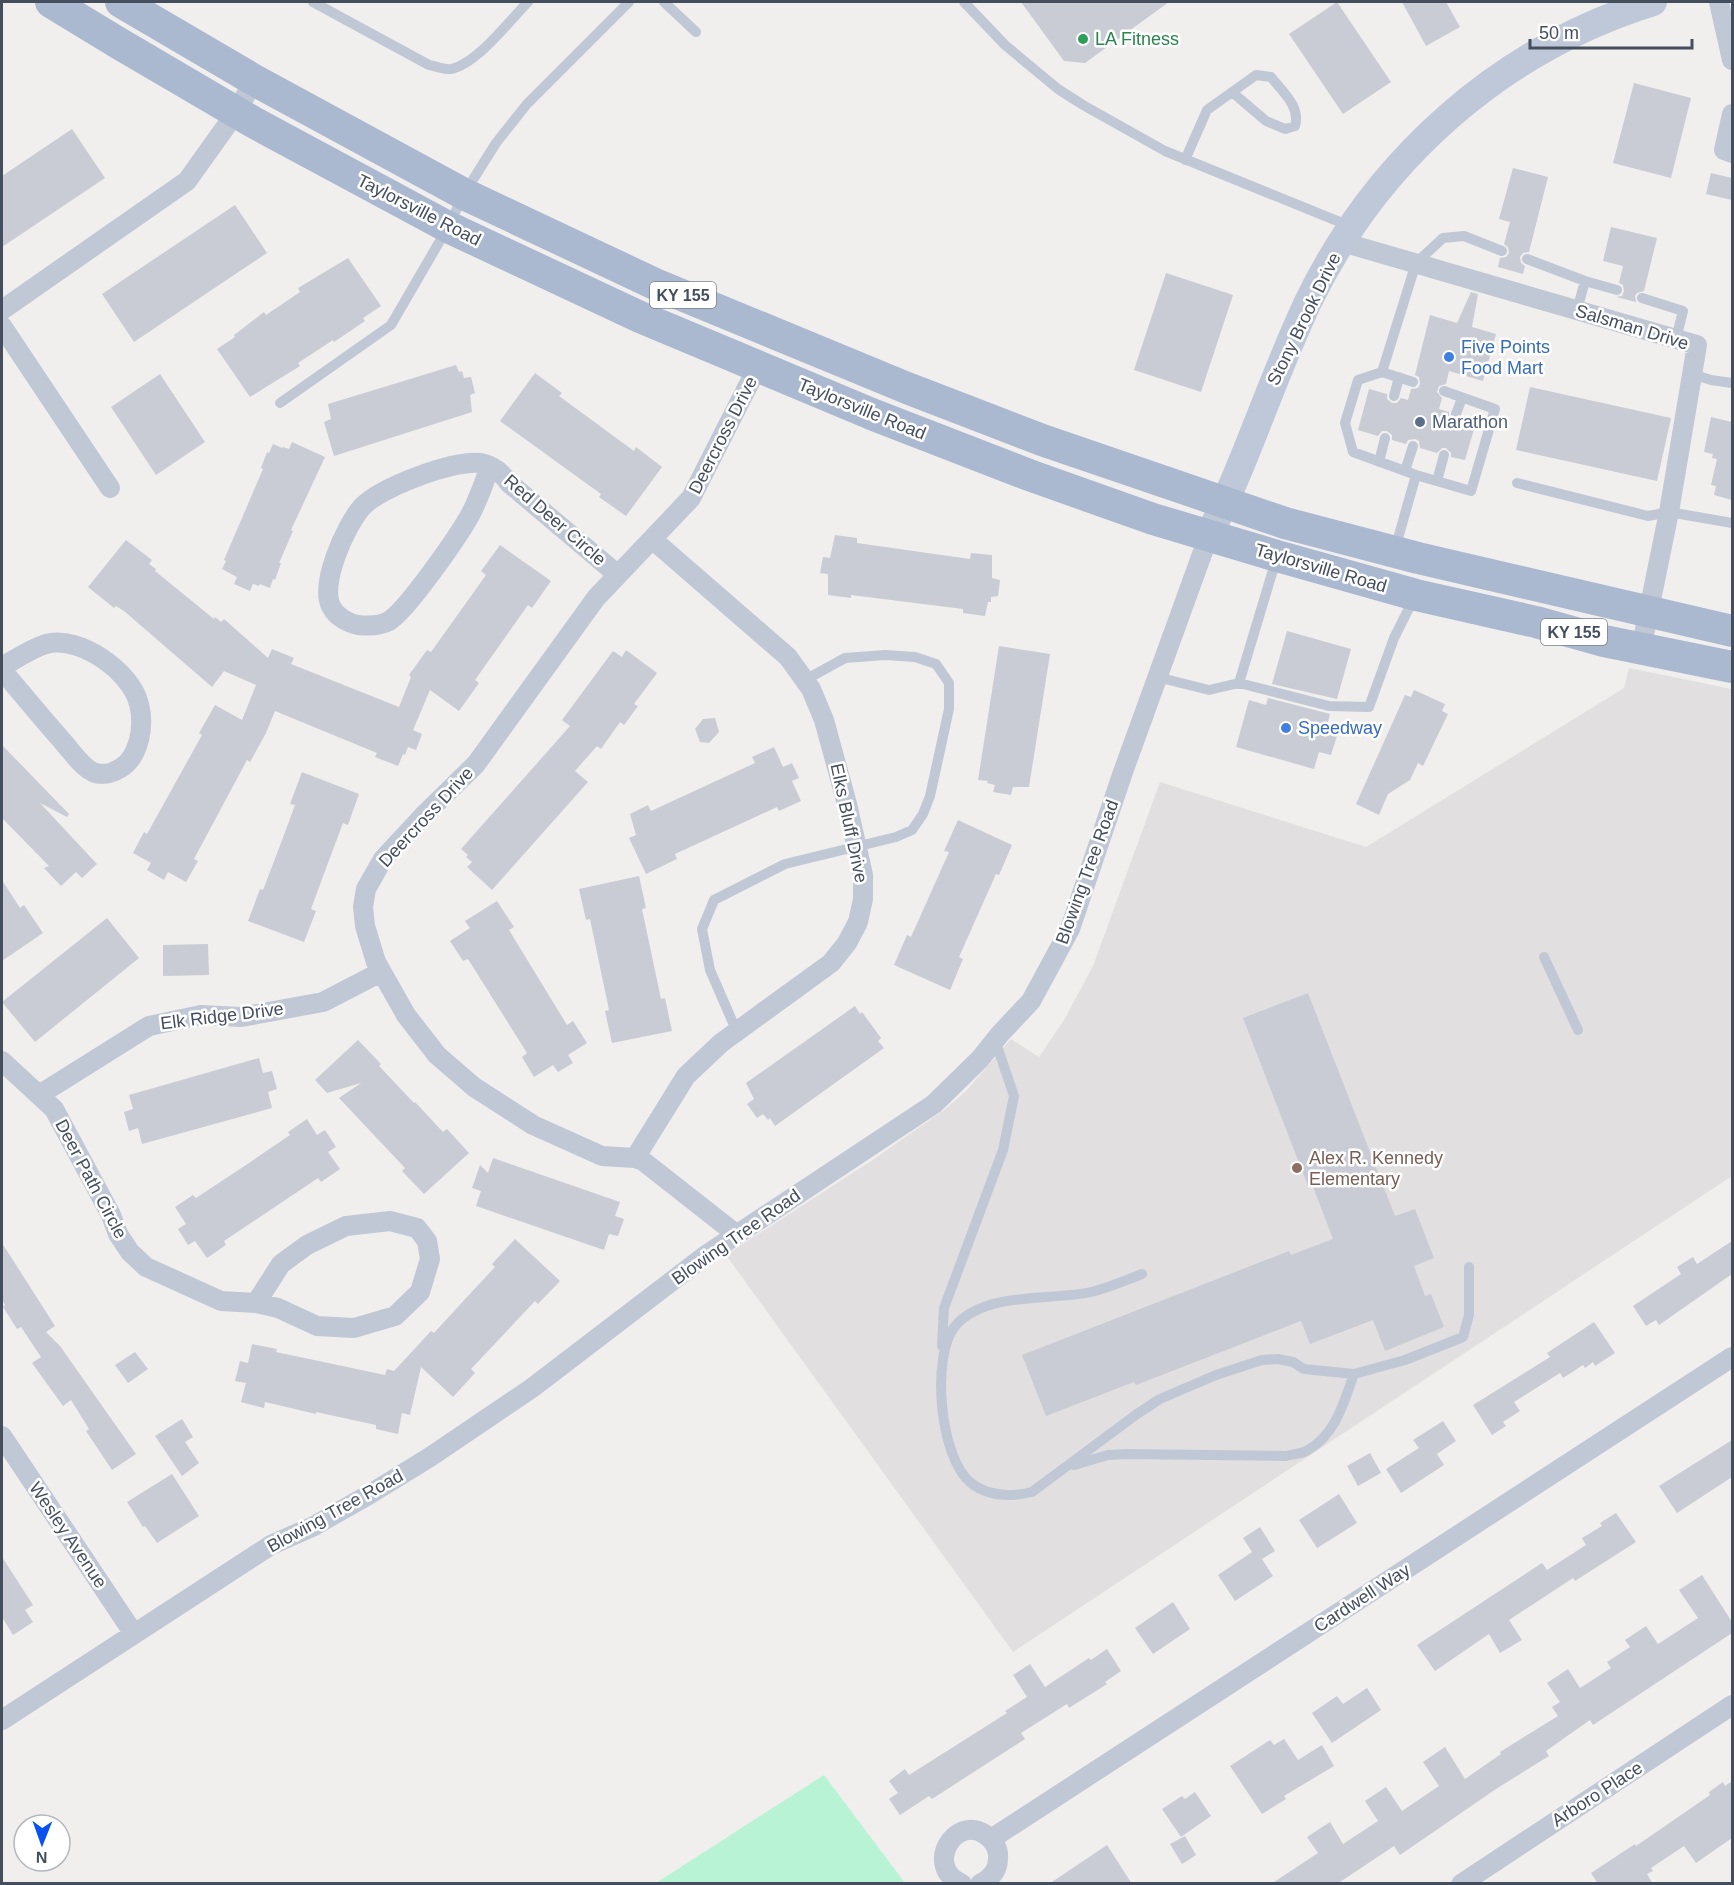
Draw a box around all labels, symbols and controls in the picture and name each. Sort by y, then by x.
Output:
scale bar [1530,12,1692,50]
text: 50 m [1539,23,1579,43]
place label: LA Fitness [1095,29,1179,49]
marker: LA Fitness [1076,32,1090,46]
street label: Taylorsville Road [354,170,484,250]
street label: Stony Brook Drive [1263,249,1345,389]
road number: KY 155 [650,282,716,308]
street label: Salsman Drive [1573,300,1691,354]
place label: Five Points Food Mart [1461,337,1550,378]
marker: Five Points Food Mart [1442,350,1456,364]
street label: Deercross Drive [685,373,761,497]
street label: Taylorsville Road [795,374,929,444]
place label: Marathon [1432,412,1508,432]
marker: Marathon [1413,415,1427,429]
street label: Red Deer Circle [500,470,610,570]
street label: Taylorsville Road [1253,540,1389,596]
road number: KY 155 [1541,619,1607,645]
place label: Speedway [1298,718,1382,738]
marker: Speedway [1279,721,1293,735]
street label: Elks Bluff Drive [827,761,871,885]
street label: Deercross Drive [375,763,477,871]
street label: Blowing Tree Road [1052,797,1122,947]
street label: Elk Ridge Drive [159,999,285,1033]
street label: Deer Path Circle [51,1116,131,1242]
place label: Alex R. Kennedy Elementary [1309,1148,1443,1189]
marker: Alex R. Kennedy Elementary [1290,1161,1304,1175]
street label: Blowing Tree Road [668,1185,804,1289]
street label: Blowing Tree Road [264,1465,406,1557]
street label: Wesley Avenue [25,1478,111,1592]
street label: Cardwell Way [1310,1560,1414,1636]
street label: Arboro Place [1548,1757,1646,1831]
north arrow [12,1813,72,1873]
text: N [36,1849,48,1866]

